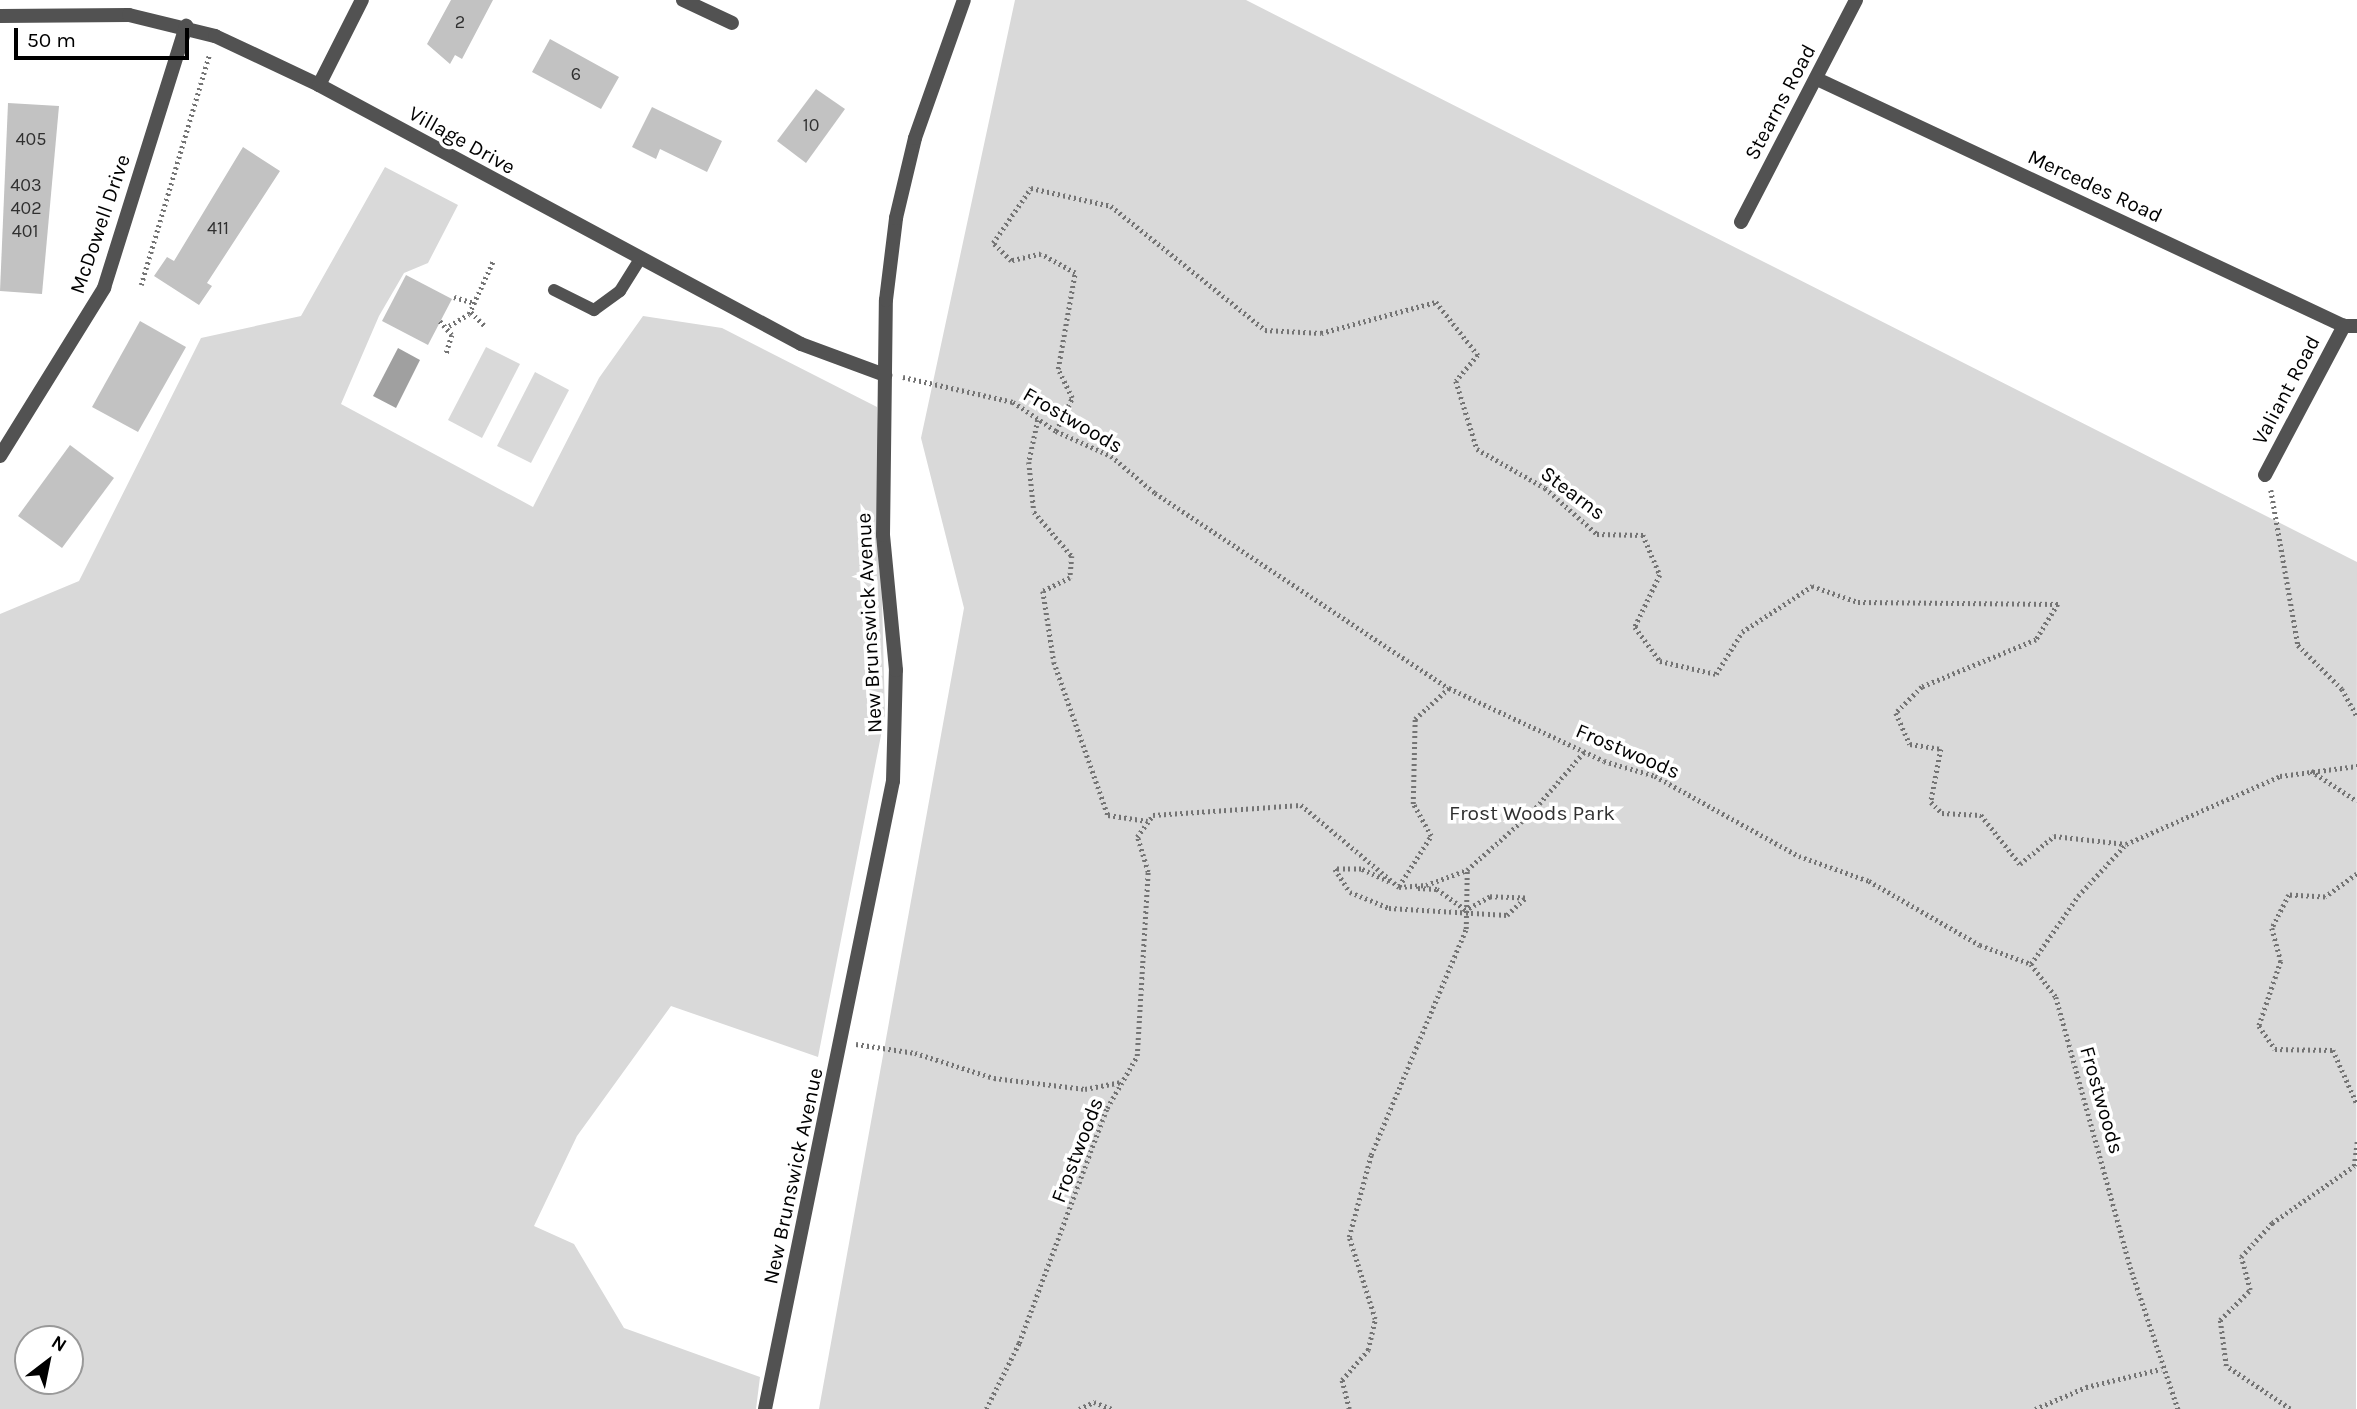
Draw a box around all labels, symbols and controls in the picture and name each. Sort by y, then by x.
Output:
house number: 2 [455,11,465,33]
scale bar [18,14,192,58]
text: 50 m [27,28,76,52]
street label: Stearns Road [1739,40,1821,164]
house number: 6 [571,63,581,85]
street label: Village Drive [404,100,520,180]
house number: 10 [803,114,819,136]
house number: 405 [16,128,46,150]
street label: Mercedes Road [2024,144,2166,228]
street label: McDowell Drive [64,151,136,297]
house number: 403 [10,174,42,196]
house number: 402 [10,197,42,219]
house number: 411 [207,217,229,239]
house number: 401 [12,220,38,242]
street label: Valiant Road [2247,331,2325,449]
street label: Frostwoods [1019,381,1127,459]
street label: Stearns [1536,461,1610,525]
street label: New Brunswick Avenue [851,512,887,734]
street label: Frostwoods [1572,718,1684,784]
park label: Frost Woods Park [1449,800,1615,826]
street label: Frostwoods [2075,1043,2129,1157]
street label: New Brunswick Avenue [758,1065,828,1287]
street label: Frostwoods [1045,1094,1109,1206]
north arrow [14,1325,84,1395]
text: N [47,1331,71,1357]

